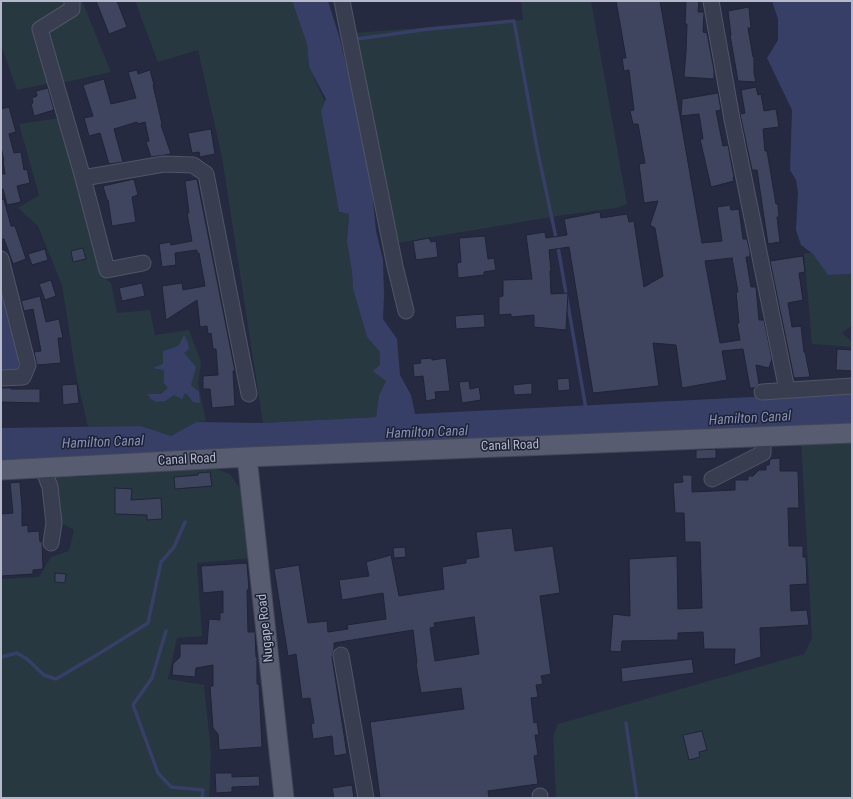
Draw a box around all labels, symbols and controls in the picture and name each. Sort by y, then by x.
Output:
water label: Hamilton Canal [708,408,792,430]
water label: Hamilton Canal [386,423,468,443]
water label: Hamilton Canal [62,433,144,453]
street label: Canal Road [481,437,539,455]
street label: Canal Road [158,451,216,469]
street label: Nugape Road [255,593,277,663]

